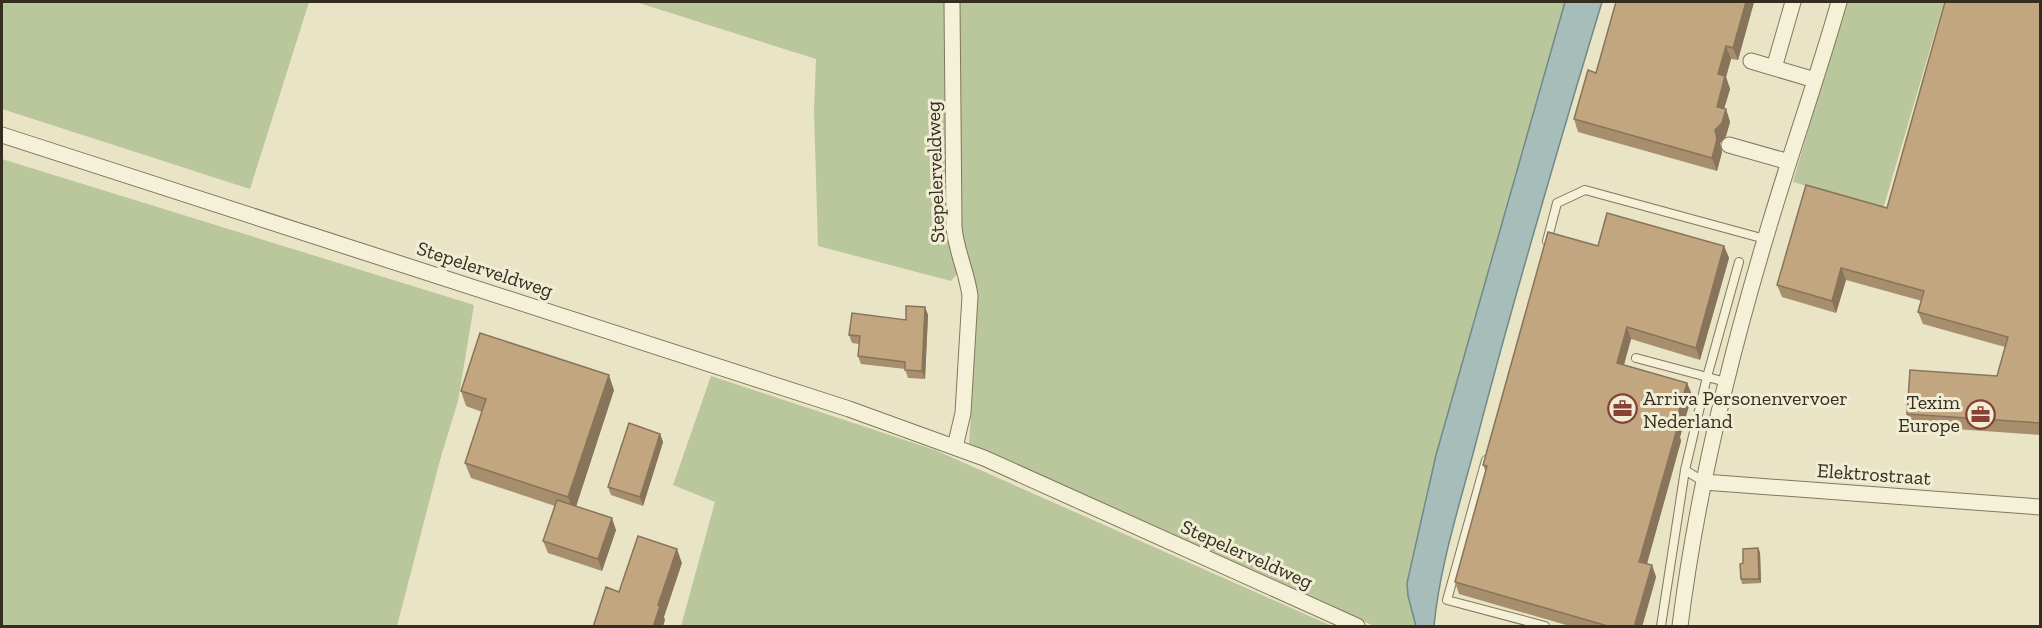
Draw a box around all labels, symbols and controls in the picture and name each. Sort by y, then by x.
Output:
street label: Stepelerveldweg [921,101,949,243]
street label: Stepelerveldweg [414,236,556,302]
place label: Arriva Personenvervoer Nederland [1643,386,1848,433]
place label: Texim Europe [1898,390,1961,437]
office icon: Arriva Personenvervoer Nederland [1606,393,1638,425]
office icon: Texim Europe [1965,398,1997,430]
street label: Elektrostraat [1816,458,1932,490]
street label: Stepelerveldweg [1177,514,1317,594]

